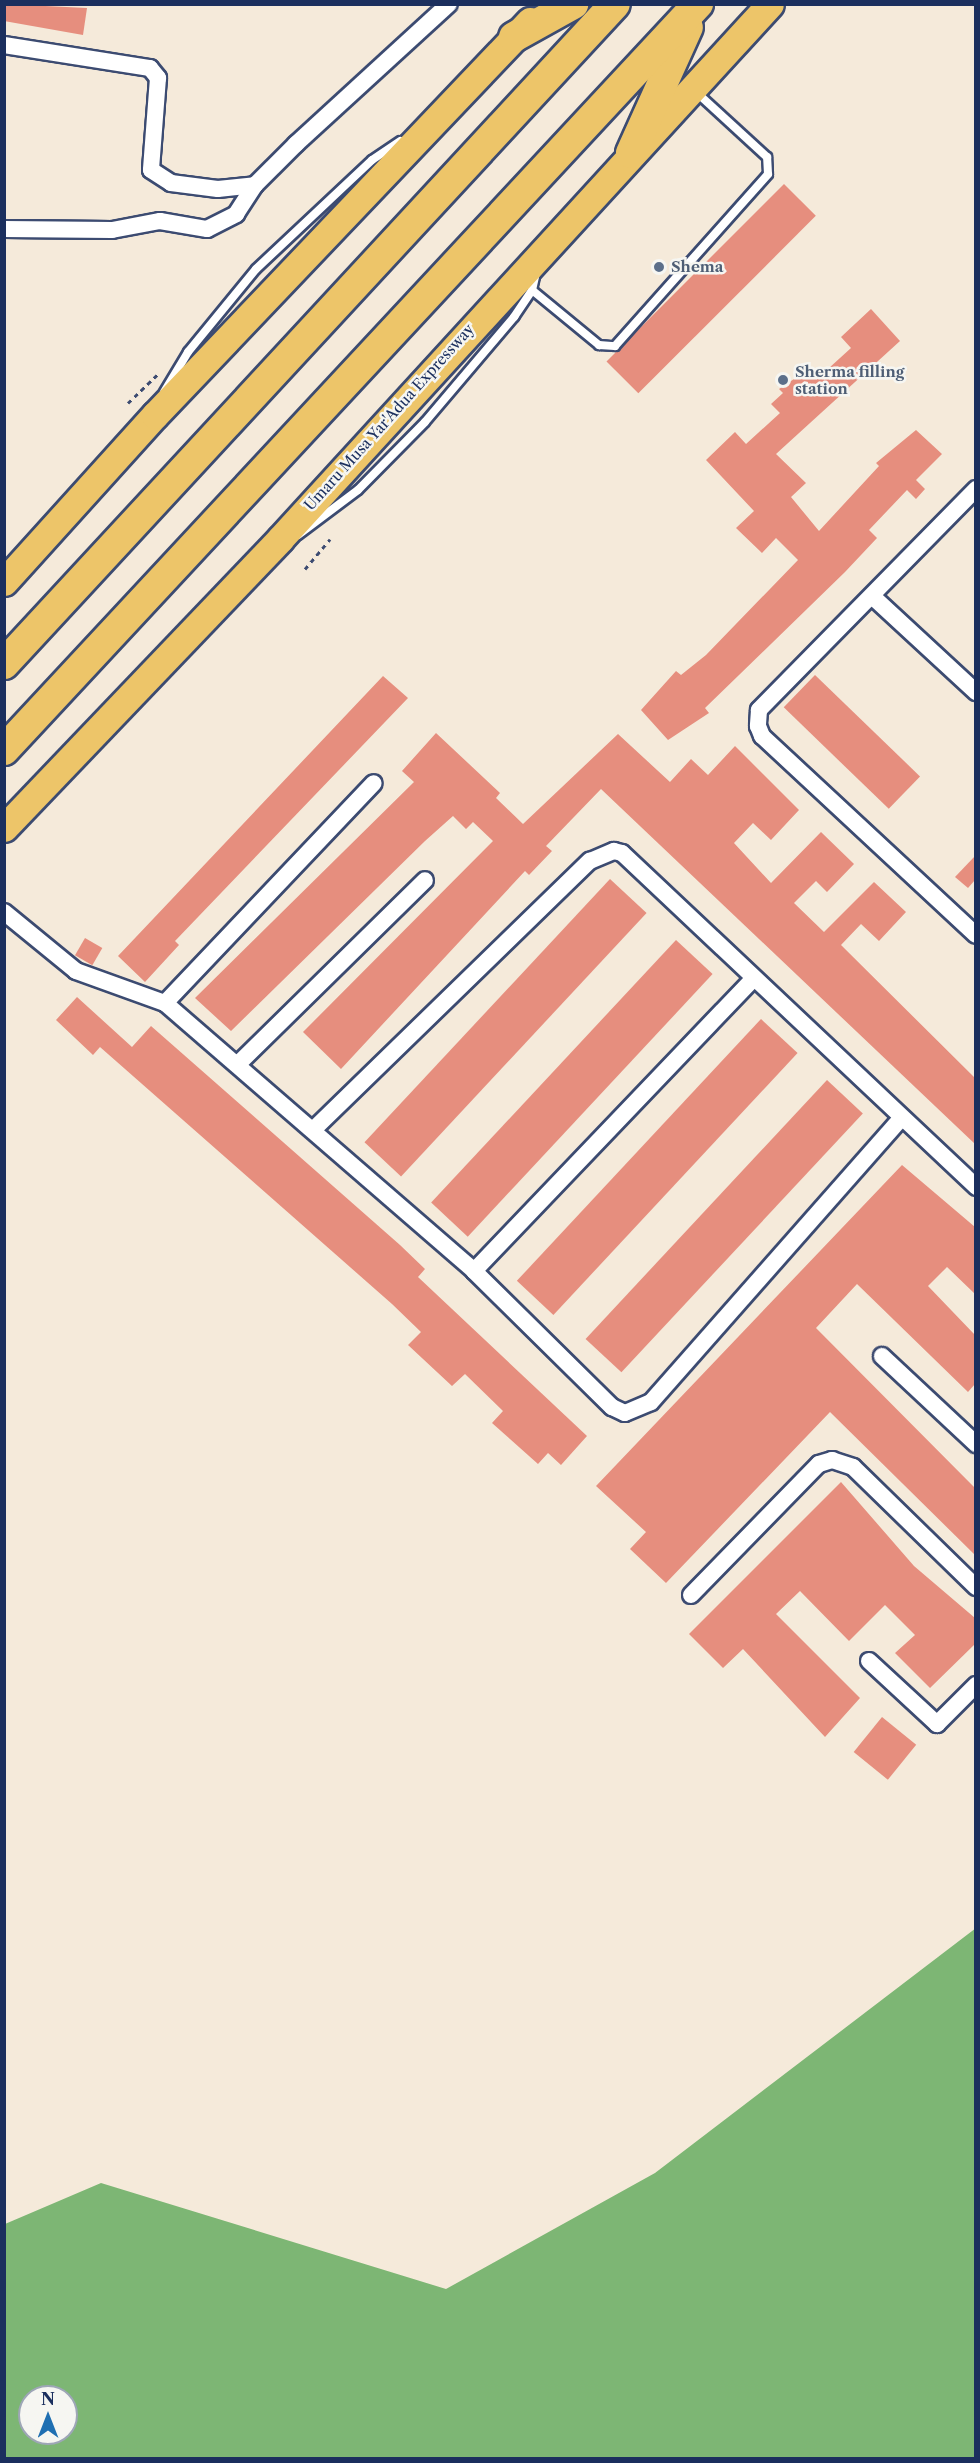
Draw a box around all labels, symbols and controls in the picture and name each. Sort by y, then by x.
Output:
place label: Shema [671,258,723,276]
marker: Shema [652,260,666,274]
street label: Umaru Musa Yar'Adua Expressway [300,320,478,514]
place label: Sherma filling station [795,362,905,397]
marker: Sherma filling station [776,373,790,387]
north arrow [18,2385,78,2445]
text: N [41,2389,55,2409]

